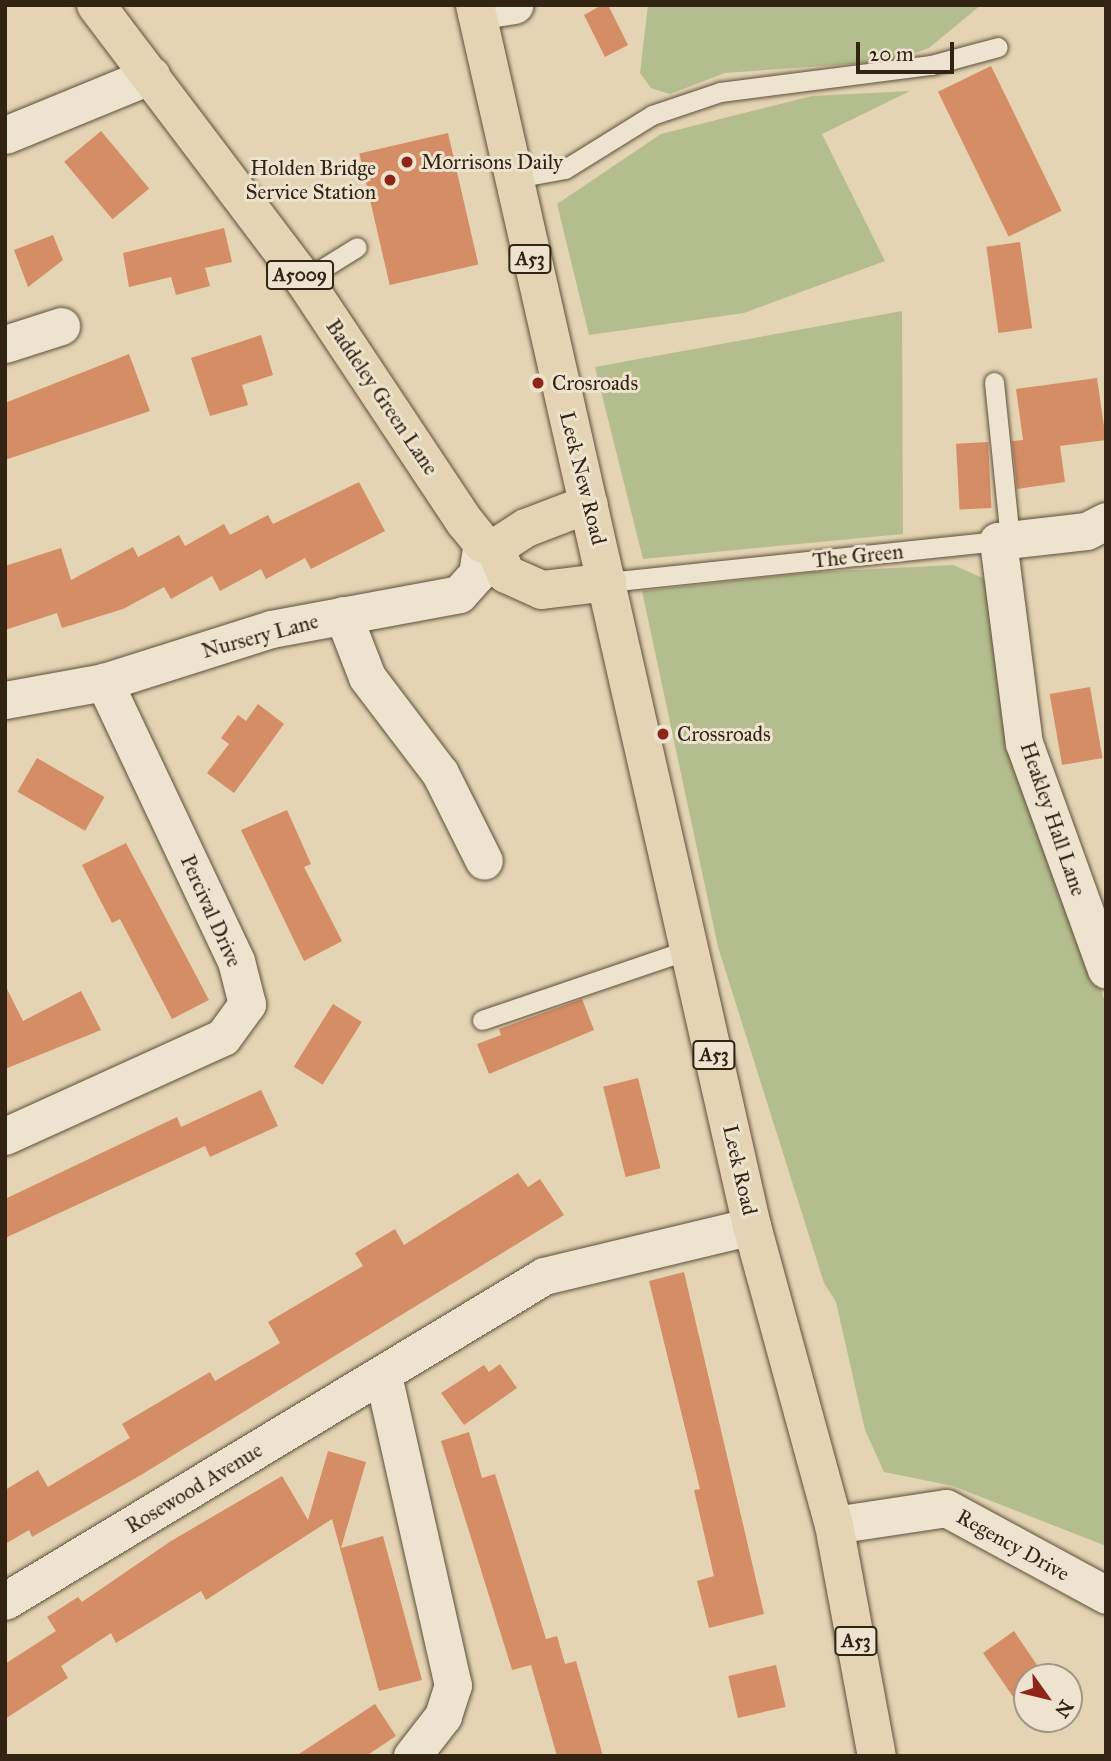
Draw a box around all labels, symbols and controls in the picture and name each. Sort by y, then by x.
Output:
scale bar [859,28,957,72]
text: 20 m [869,41,914,67]
place label: Morrisons Daily [421,149,563,175]
marker: Morrisons Daily [399,154,415,170]
place label: Holden Bridge Service Station [245,155,376,205]
marker: Holden Bridge Service Station [382,172,398,188]
road number: A53 [507,244,553,274]
road number: A5009 [265,260,335,290]
street label: Baddeley Green Lane [321,314,443,480]
place label: Crosroads [552,370,638,396]
marker: Crosroads [530,375,546,391]
street label: Leek New Road [554,409,612,547]
street label: The Green [811,539,905,573]
street label: Nursery Lane [199,608,321,664]
place label: Crossroads [677,721,771,747]
marker: Crossroads [655,726,671,742]
street label: Heakley Hall Lane [1015,739,1091,899]
street label: Percival Drive [175,851,247,971]
road number: A53 [691,1040,737,1070]
street label: Leek Road [717,1122,763,1218]
street label: Rosewood Avenue [121,1437,267,1539]
street label: Regency Drive [952,1504,1074,1586]
road number: A53 [833,1625,879,1656]
north arrow [1013,1663,1083,1733]
text: N [1050,1696,1078,1722]

